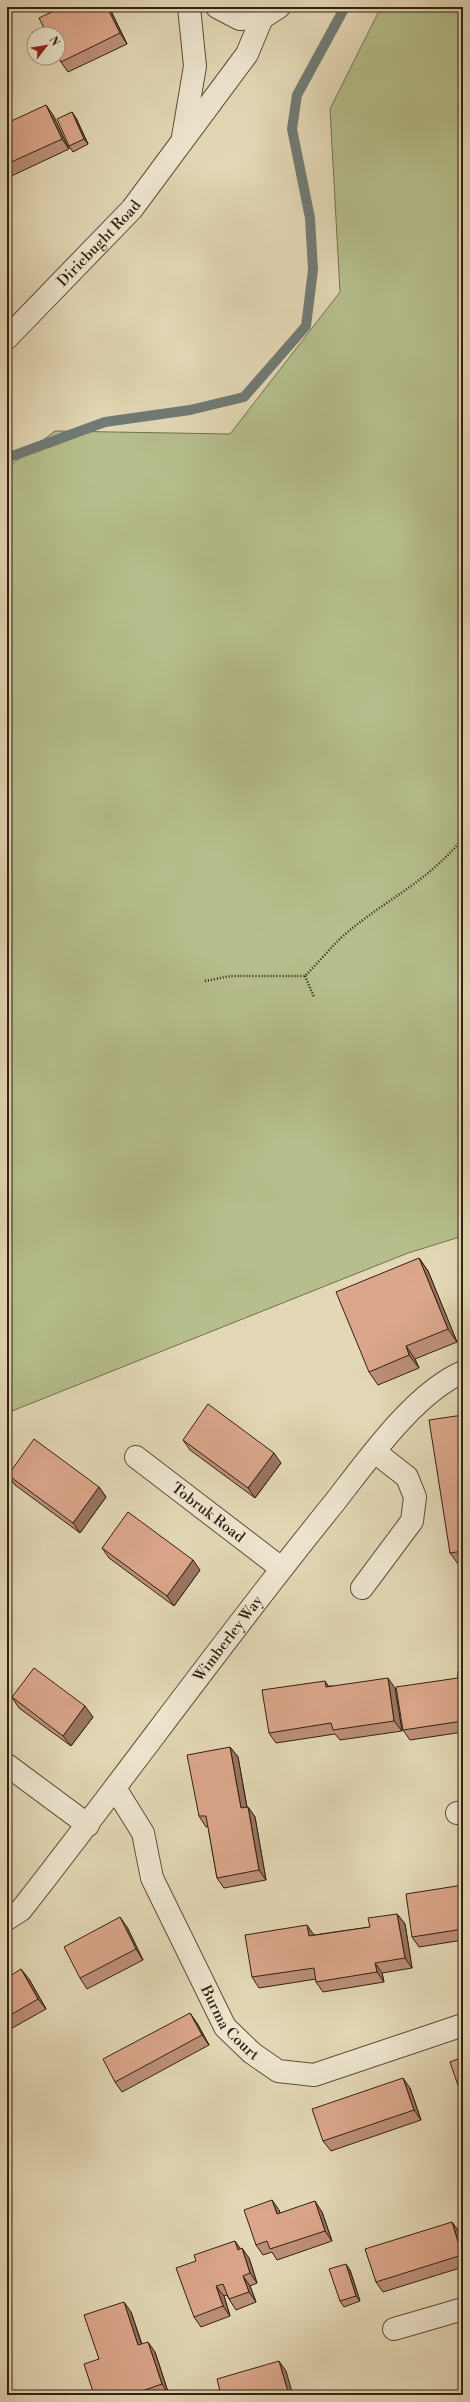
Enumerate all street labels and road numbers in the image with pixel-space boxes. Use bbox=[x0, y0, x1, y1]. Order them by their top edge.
street label: Diriebught Road bbox=[53, 196, 146, 291]
street label: Tobruk Road bbox=[167, 1479, 249, 1547]
street label: Wimberley Way bbox=[189, 1591, 268, 1686]
street label: Burma Court bbox=[196, 1981, 263, 2065]

